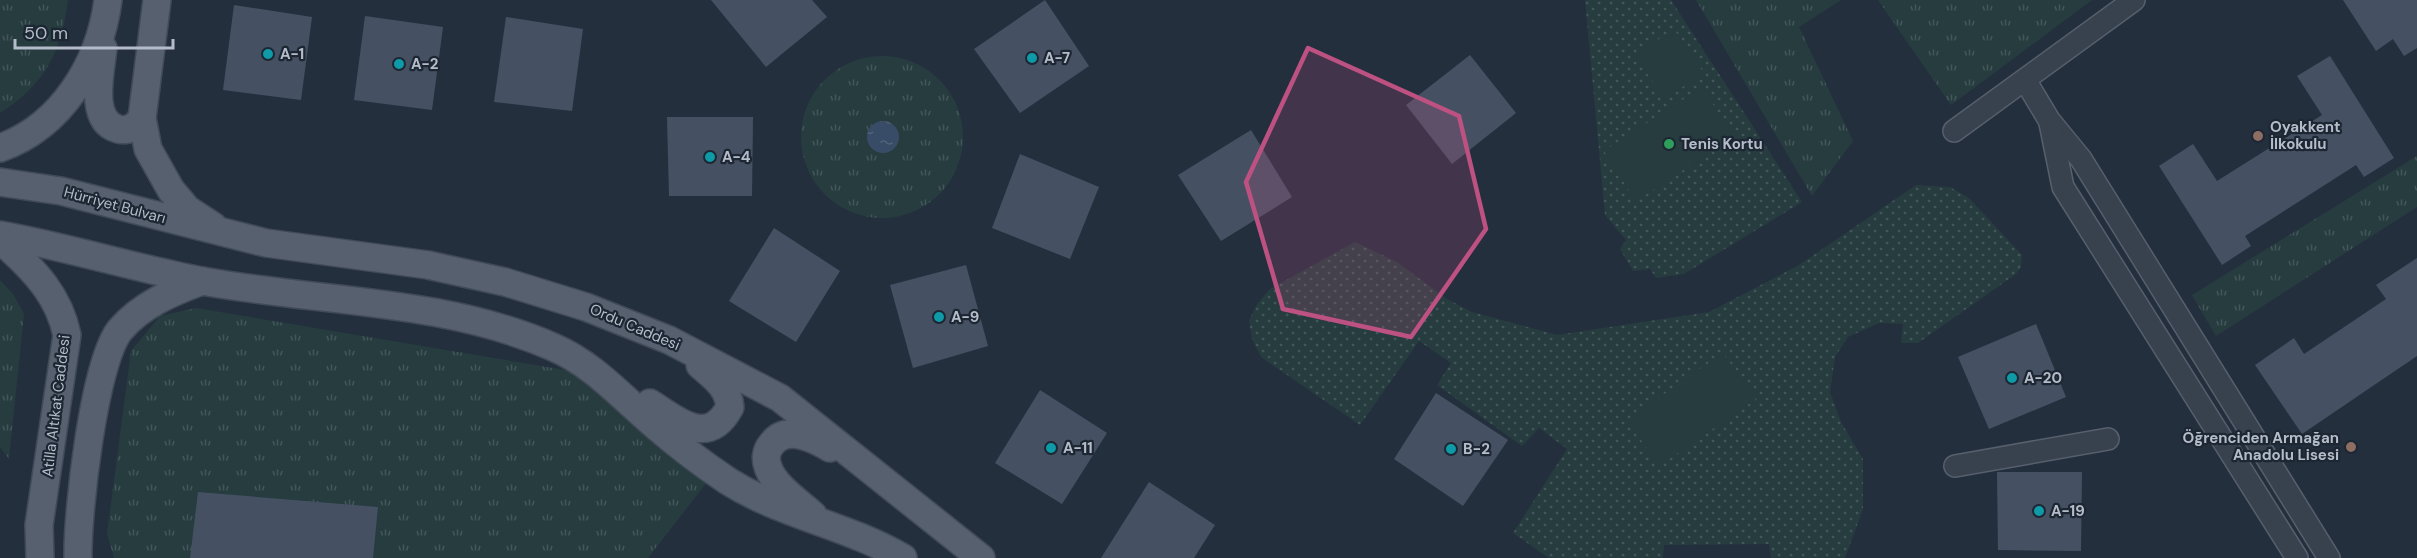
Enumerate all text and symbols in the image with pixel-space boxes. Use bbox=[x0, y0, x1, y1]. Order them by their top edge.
scale bar bbox=[15, 12, 172, 50]
text: 50 m bbox=[24, 21, 68, 45]
place label: A-1 bbox=[280, 44, 304, 64]
marker: A-1 bbox=[261, 47, 275, 61]
place label: A-7 bbox=[1044, 48, 1070, 68]
marker: A-7 bbox=[1025, 51, 1039, 65]
place label: A-2 bbox=[411, 54, 439, 74]
marker: A-2 bbox=[392, 57, 406, 71]
place label: Oyakkent İlkokulu bbox=[2270, 117, 2341, 154]
marker: Oyakkent İlkokulu bbox=[2251, 129, 2265, 143]
place label: Tenis Kortu bbox=[1681, 134, 1763, 154]
marker: Tenis Kortu bbox=[1662, 137, 1676, 151]
place label: A-4 bbox=[722, 147, 751, 167]
marker: A-4 bbox=[703, 150, 717, 164]
street label: Hürriyet Bulvarı bbox=[62, 182, 168, 228]
street label: Ordu Caddesi bbox=[587, 299, 683, 355]
place label: A-9 bbox=[951, 307, 979, 327]
marker: A-9 bbox=[932, 310, 946, 324]
street label: Atilla Altıkat Caddesi bbox=[37, 334, 75, 478]
place label: A-20 bbox=[2024, 368, 2062, 388]
marker: A-20 bbox=[2005, 371, 2019, 385]
place label: Öğrenciden Armağan Anadolu Lisesi bbox=[2182, 428, 2339, 465]
place label: A-11 bbox=[1063, 438, 1093, 458]
place label: B-2 bbox=[1463, 439, 1490, 459]
marker: Öğrenciden Armağan Anadolu Lisesi bbox=[2344, 440, 2358, 454]
marker: A-11 bbox=[1044, 441, 1058, 455]
marker: B-2 bbox=[1444, 442, 1458, 456]
place label: A-19 bbox=[2051, 501, 2085, 521]
marker: A-19 bbox=[2032, 504, 2046, 518]

